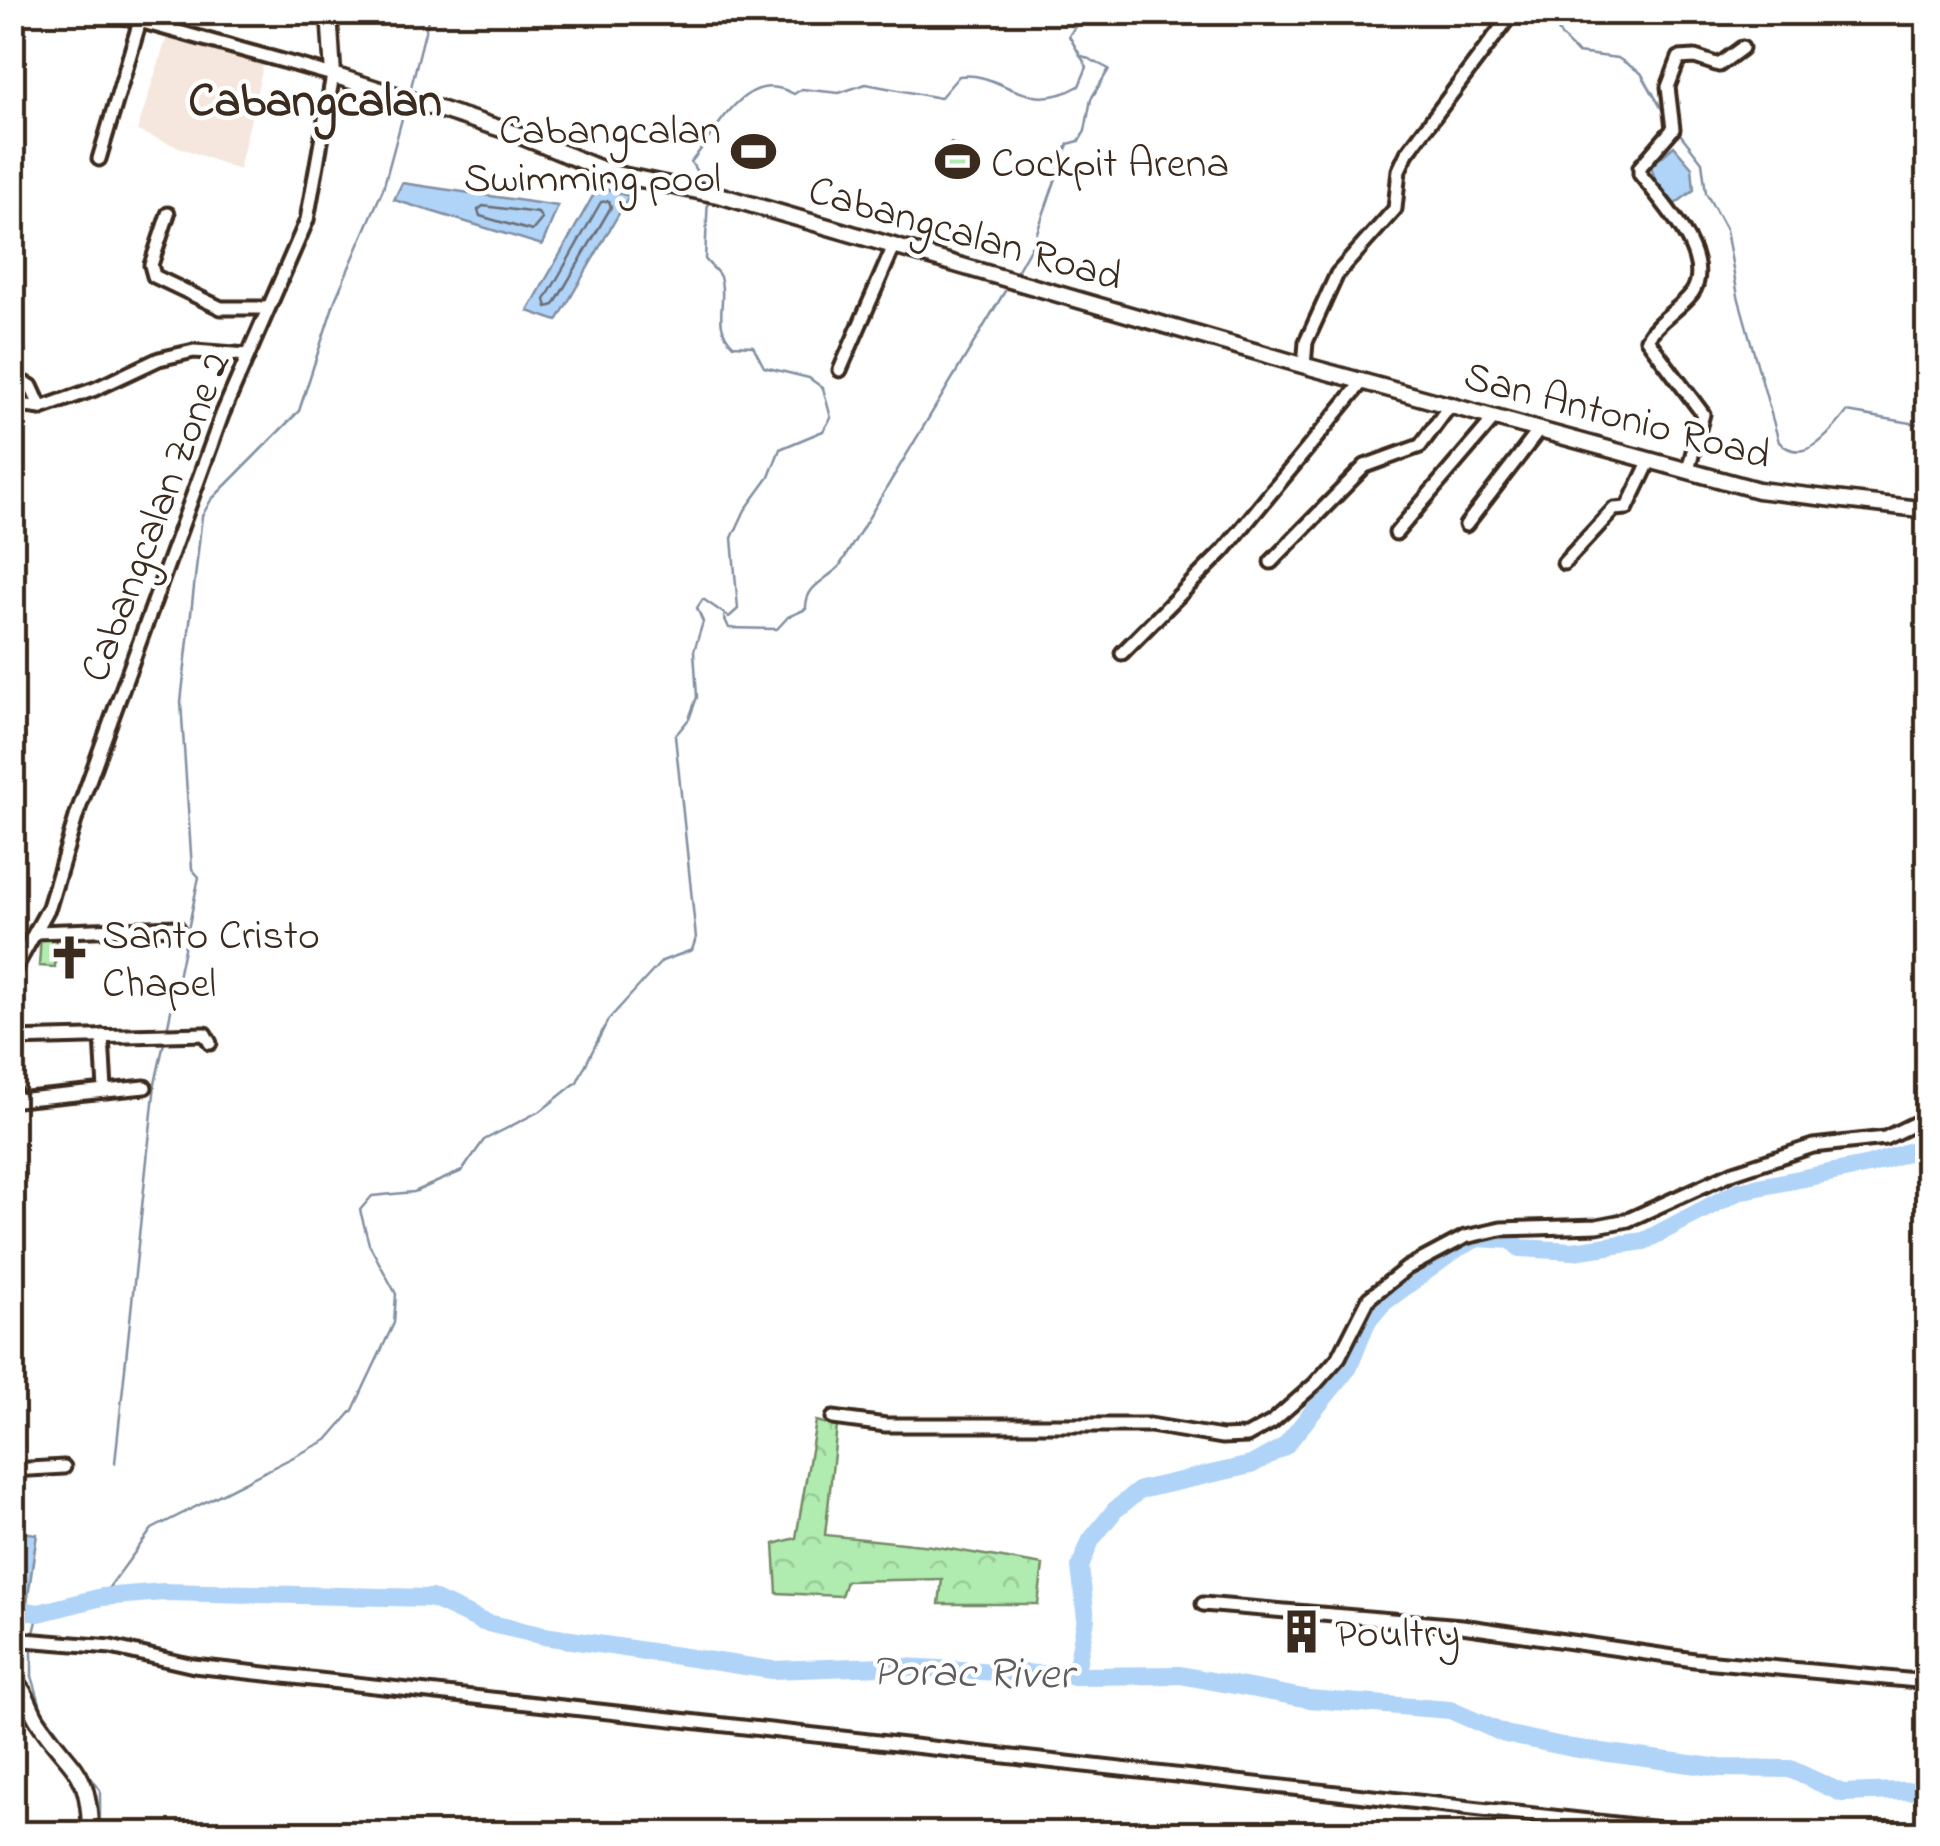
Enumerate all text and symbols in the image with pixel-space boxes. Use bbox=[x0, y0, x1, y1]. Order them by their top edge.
district label: Cabangcalan bbox=[188, 68, 442, 140]
place label: Cabangcalan Swimming pool bbox=[464, 102, 721, 211]
sports icon: Cabangcalan Swimming pool bbox=[730, 128, 778, 176]
place label: Cockpit Arena bbox=[991, 135, 1229, 196]
sports icon: Cockpit Arena bbox=[934, 137, 982, 185]
street label: Cabangcalan Road bbox=[801, 161, 1129, 309]
street label: Cabangcalan Zone 2 bbox=[66, 344, 248, 691]
street label: San Antonio Road bbox=[1457, 347, 1777, 488]
place label: Santo Cristo Chapel bbox=[102, 907, 320, 1016]
church icon: Santo Cristo Chapel bbox=[45, 933, 93, 981]
place label: Poultry bbox=[1335, 1605, 1460, 1666]
building icon: Poultry bbox=[1278, 1607, 1326, 1655]
water label: Porac River bbox=[870, 1640, 1079, 1710]

